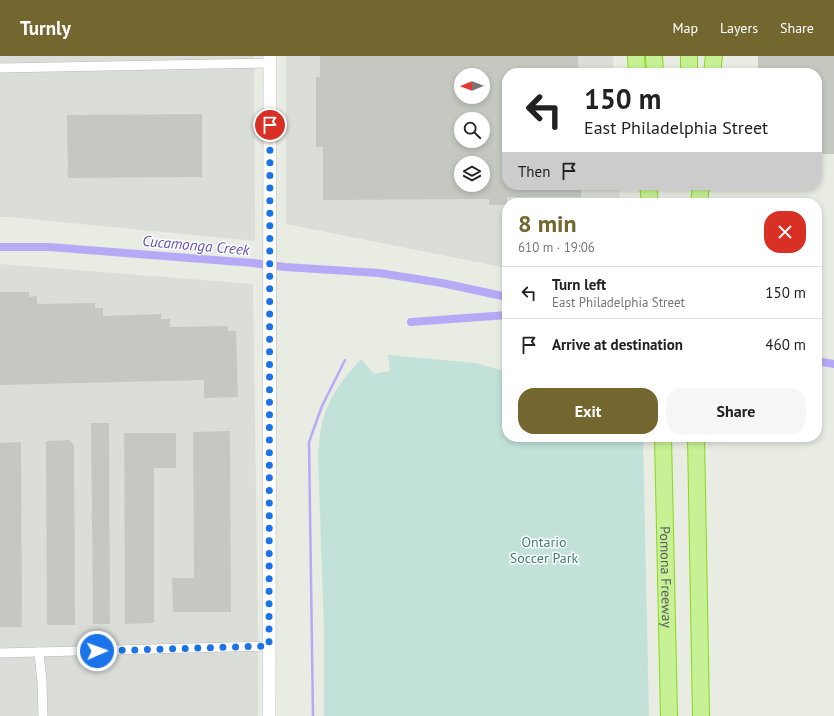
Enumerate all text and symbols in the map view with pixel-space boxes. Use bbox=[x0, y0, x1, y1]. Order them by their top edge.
text: Turnly bbox=[20, 16, 71, 40]
text: Map bbox=[672, 19, 698, 37]
text: Layers bbox=[720, 19, 758, 37]
text: Share bbox=[780, 19, 814, 37]
north arrow bbox=[454, 68, 490, 104]
map controls bbox=[454, 68, 490, 192]
text: 150 m bbox=[584, 80, 661, 117]
icon: left bbox=[518, 84, 570, 136]
pin bbox=[253, 108, 287, 142]
button: search bbox=[454, 112, 490, 148]
icon: arrive bbox=[259, 114, 281, 136]
text: East Philadelphia Street bbox=[584, 116, 768, 139]
button: layers bbox=[454, 156, 490, 192]
icon: arrive bbox=[558, 160, 580, 182]
text: Then bbox=[518, 162, 550, 181]
text: 8 min bbox=[518, 208, 577, 239]
button: close bbox=[764, 211, 806, 253]
water label: Cucamonga Creek bbox=[142, 231, 252, 259]
text: 610 m · 19:06 bbox=[518, 239, 595, 256]
text: Turn left bbox=[552, 275, 606, 294]
icon: left bbox=[518, 282, 540, 304]
text: 150 m bbox=[765, 283, 806, 302]
text: East Philadelphia Street bbox=[552, 294, 685, 311]
icon: arrive bbox=[518, 334, 540, 356]
text: Arrive at destination bbox=[552, 335, 683, 354]
text: 460 m bbox=[765, 335, 806, 354]
button: Exit bbox=[518, 388, 658, 434]
button: Share bbox=[666, 388, 806, 434]
street label: Pomona Freeway bbox=[656, 526, 676, 629]
park label: Ontario Soccer Park bbox=[510, 533, 578, 567]
position arrow bbox=[76, 630, 118, 672]

